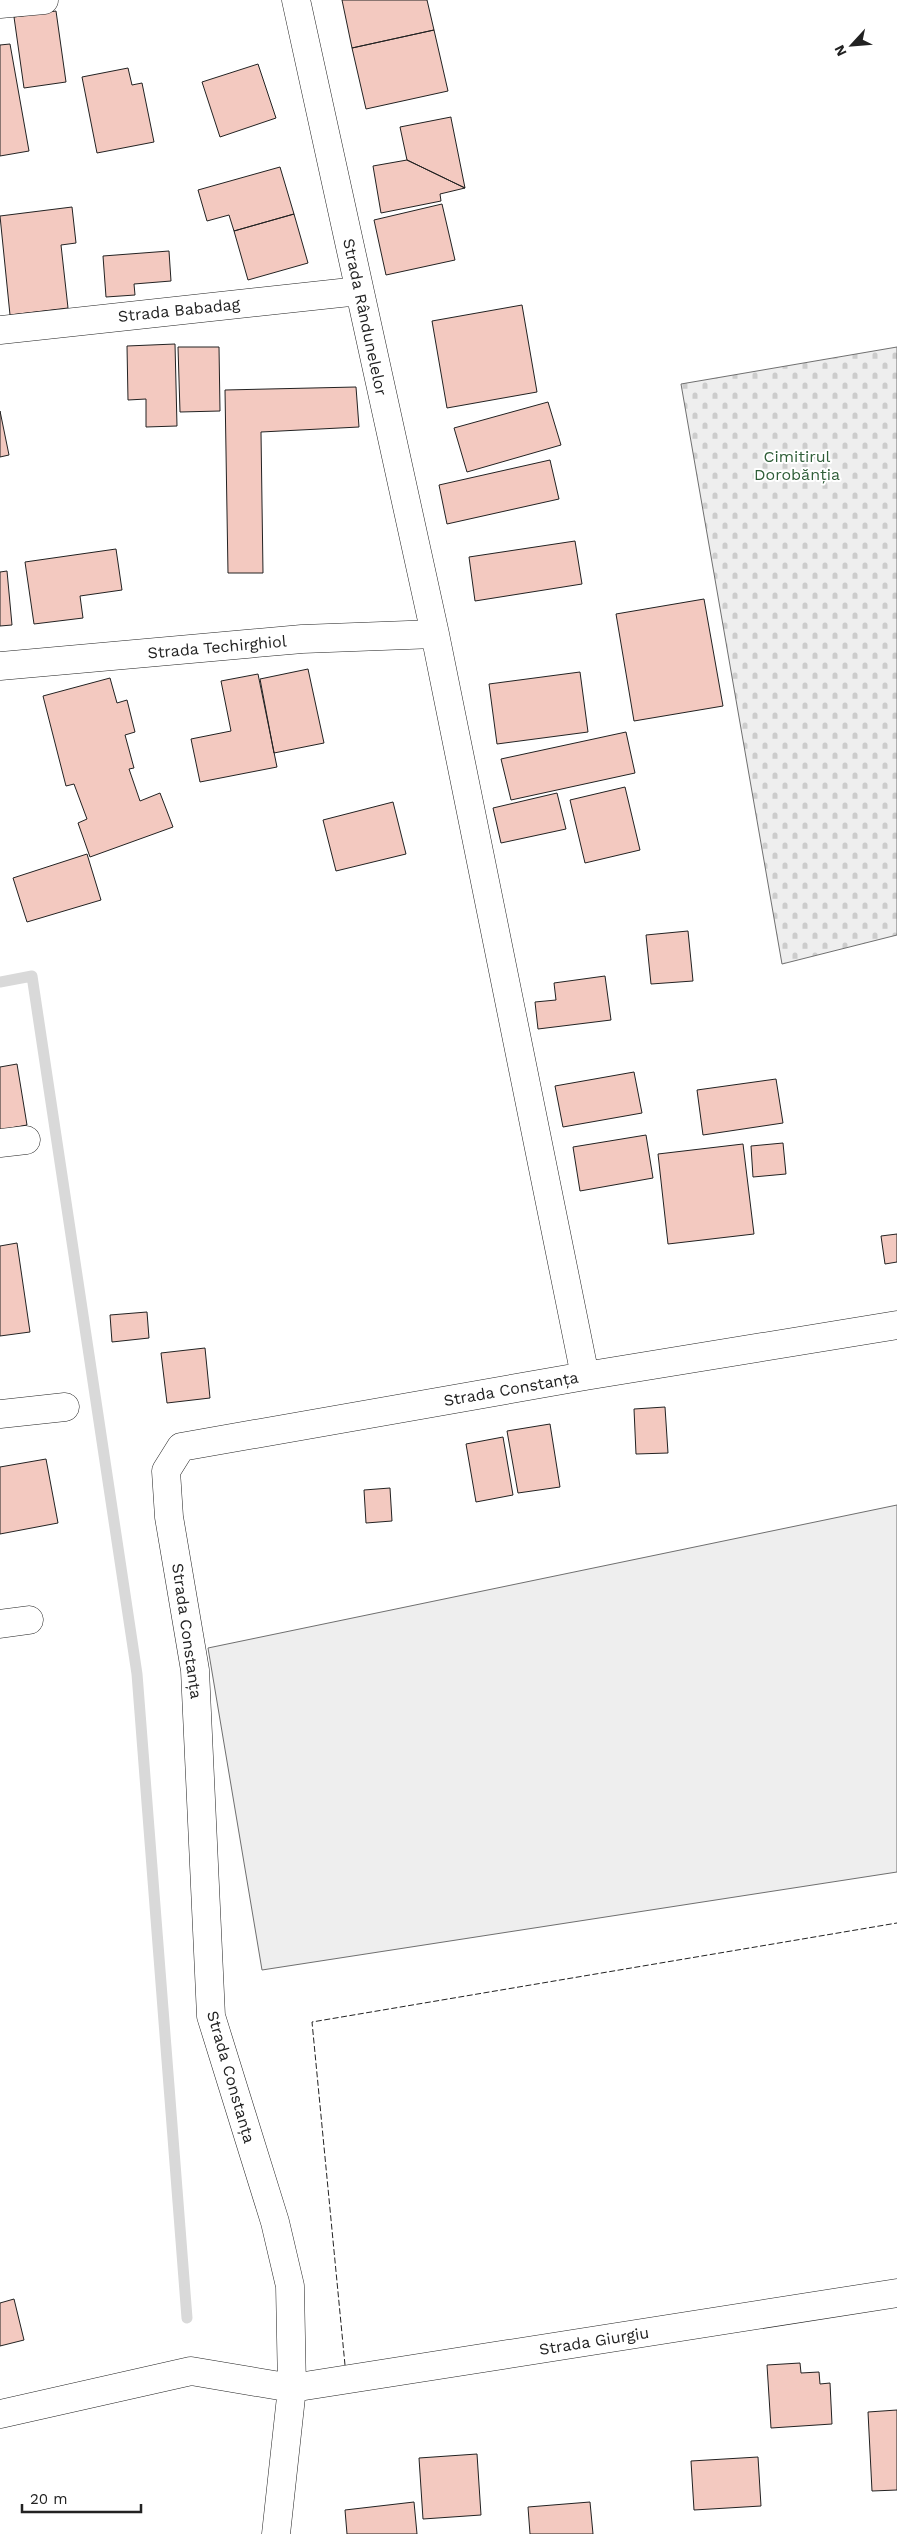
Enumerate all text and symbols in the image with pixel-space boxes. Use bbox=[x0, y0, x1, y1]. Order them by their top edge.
north arrow bbox=[827, 20, 877, 70]
text: N bbox=[831, 43, 850, 59]
street label: Strada Rândunelelor bbox=[339, 237, 391, 398]
street label: Strada Babadag bbox=[117, 294, 241, 326]
park label: Cimitirul Dorobănția bbox=[754, 447, 840, 484]
street label: Strada Techirghiol bbox=[147, 631, 287, 663]
street label: Strada Constanța bbox=[442, 1368, 580, 1410]
street label: Strada Constanța bbox=[168, 1562, 206, 1700]
street label: Strada Constanța bbox=[203, 2009, 259, 2145]
street label: Strada Giurgiu bbox=[538, 2323, 650, 2359]
scale bar bbox=[22, 2482, 141, 2514]
text: 20 m bbox=[30, 2490, 68, 2508]

